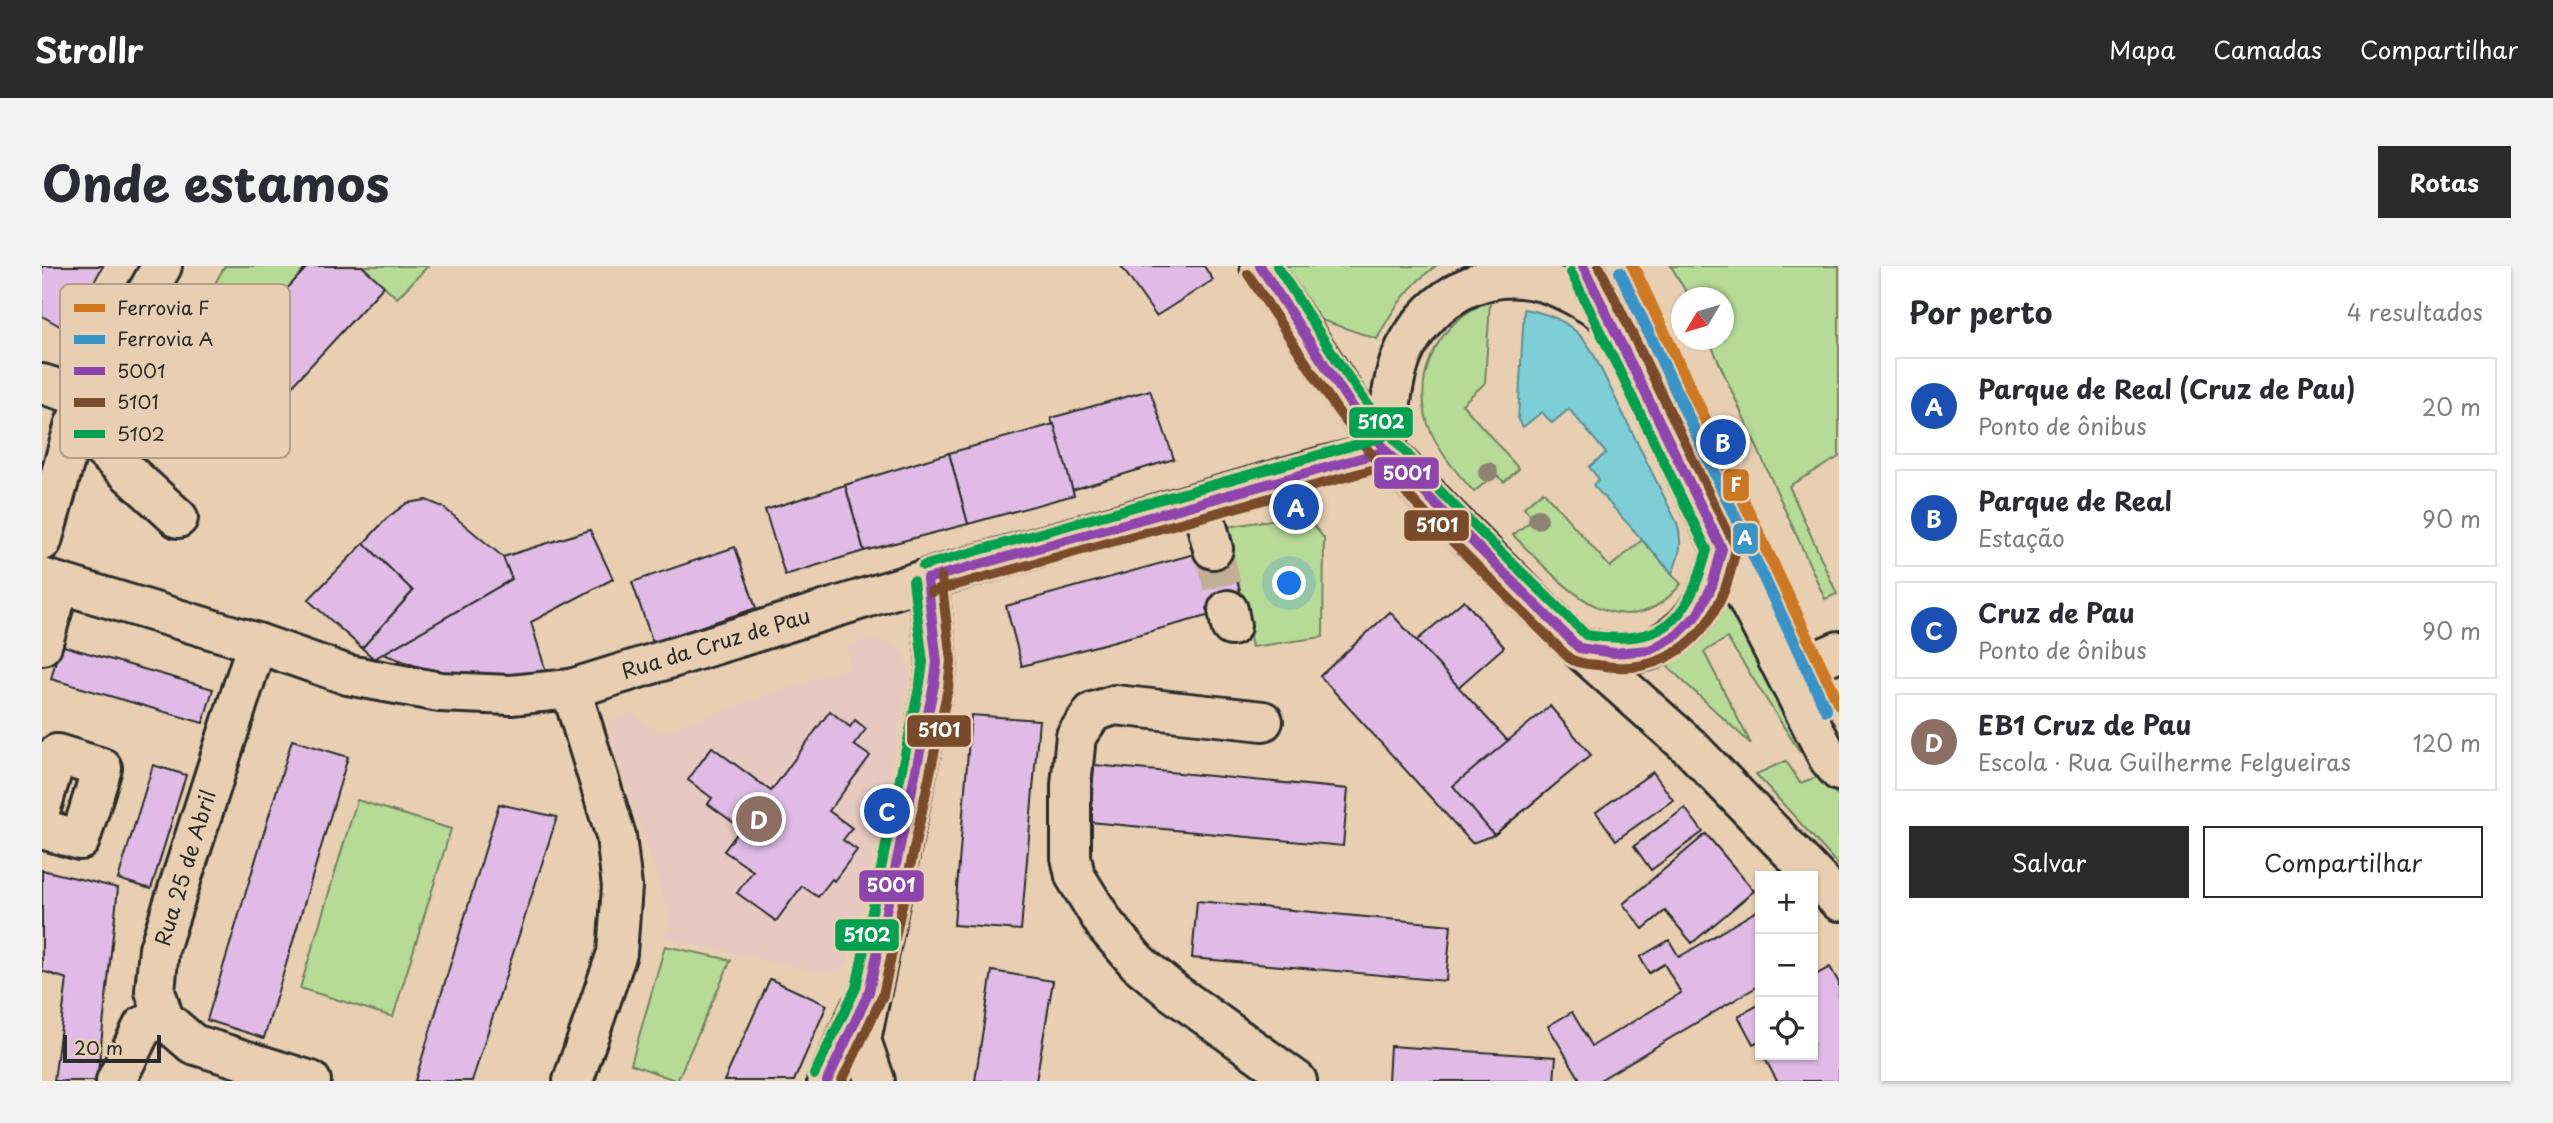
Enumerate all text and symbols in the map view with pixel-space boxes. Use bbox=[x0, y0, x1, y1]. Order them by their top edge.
text: Strollr bbox=[35, 24, 144, 74]
text: Mapa bbox=[2109, 31, 2175, 67]
text: Camadas bbox=[2213, 31, 2322, 67]
text: Compartilhar bbox=[2360, 31, 2518, 67]
text: Onde estamos bbox=[42, 145, 389, 219]
button: Rotas bbox=[2378, 146, 2511, 218]
legend bbox=[60, 284, 290, 458]
north arrow bbox=[1671, 287, 1734, 350]
text: Por perto bbox=[1909, 289, 2052, 334]
text: Ferrovia F bbox=[117, 293, 210, 321]
text: 4 resultados bbox=[2347, 294, 2483, 329]
text: Ferrovia A bbox=[117, 324, 213, 352]
text: 5001 bbox=[117, 356, 166, 384]
text: Parque de Real (Cruz de Pau) bbox=[1978, 369, 2355, 408]
text: 5101 bbox=[117, 387, 159, 415]
text: A bbox=[1925, 389, 1943, 424]
text: 20 m bbox=[2422, 389, 2481, 424]
line badge: 5102 bbox=[1348, 406, 1414, 439]
text: 5102 bbox=[1357, 407, 1405, 435]
text: Ponto de ônibus bbox=[1978, 408, 2147, 443]
pin: B bbox=[1700, 416, 1746, 468]
text: 5102 bbox=[117, 419, 165, 447]
line badge: 5001 bbox=[1373, 456, 1440, 490]
text: 5001 bbox=[1383, 458, 1431, 486]
line badge: F bbox=[1722, 468, 1750, 502]
text: F bbox=[1730, 470, 1742, 498]
pin: A bbox=[1273, 481, 1319, 533]
text: Parque de Real bbox=[1978, 481, 2172, 520]
text: B bbox=[1926, 501, 1942, 536]
text: 90 m bbox=[2422, 501, 2481, 536]
line badge: 5101 bbox=[1403, 509, 1470, 542]
text: 5101 bbox=[1416, 510, 1458, 538]
text: Estação bbox=[1978, 520, 2065, 555]
line badge: A bbox=[1732, 522, 1759, 555]
text: A bbox=[1738, 523, 1753, 551]
your location bbox=[1272, 566, 1306, 600]
text: Cruz de Pau bbox=[1978, 593, 2135, 632]
street label: Rua da Cruz de Pau bbox=[617, 598, 814, 686]
text: C bbox=[1925, 613, 1943, 648]
text: 90 m bbox=[2422, 613, 2481, 648]
text: Ponto de ônibus bbox=[1978, 632, 2147, 667]
text: EB1 Cruz de Pau bbox=[1978, 705, 2192, 744]
line badge: 5101 bbox=[906, 714, 972, 748]
text: 5101 bbox=[918, 715, 960, 743]
text: D bbox=[1925, 725, 1943, 760]
text: 120 m bbox=[2413, 725, 2481, 760]
text: Escola · Rua Guilherme Felgueiras bbox=[1978, 744, 2351, 779]
street label: Rua 25 de Abril bbox=[145, 785, 223, 949]
pin: C bbox=[864, 785, 910, 837]
pin: D bbox=[736, 793, 782, 845]
button: Salvar bbox=[1909, 826, 2189, 898]
button: Compartilhar bbox=[2203, 826, 2483, 898]
line badge: 5001 bbox=[858, 869, 925, 903]
text: 5001 bbox=[867, 870, 915, 898]
map controls bbox=[1755, 871, 1818, 1060]
button: + bbox=[1755, 871, 1818, 934]
line badge: 5102 bbox=[834, 918, 900, 952]
text: 5102 bbox=[843, 920, 891, 948]
button: − bbox=[1755, 934, 1818, 997]
button: locate bbox=[1755, 997, 1818, 1060]
scale bar bbox=[63, 1032, 161, 1064]
text: 20 m bbox=[74, 1033, 123, 1061]

